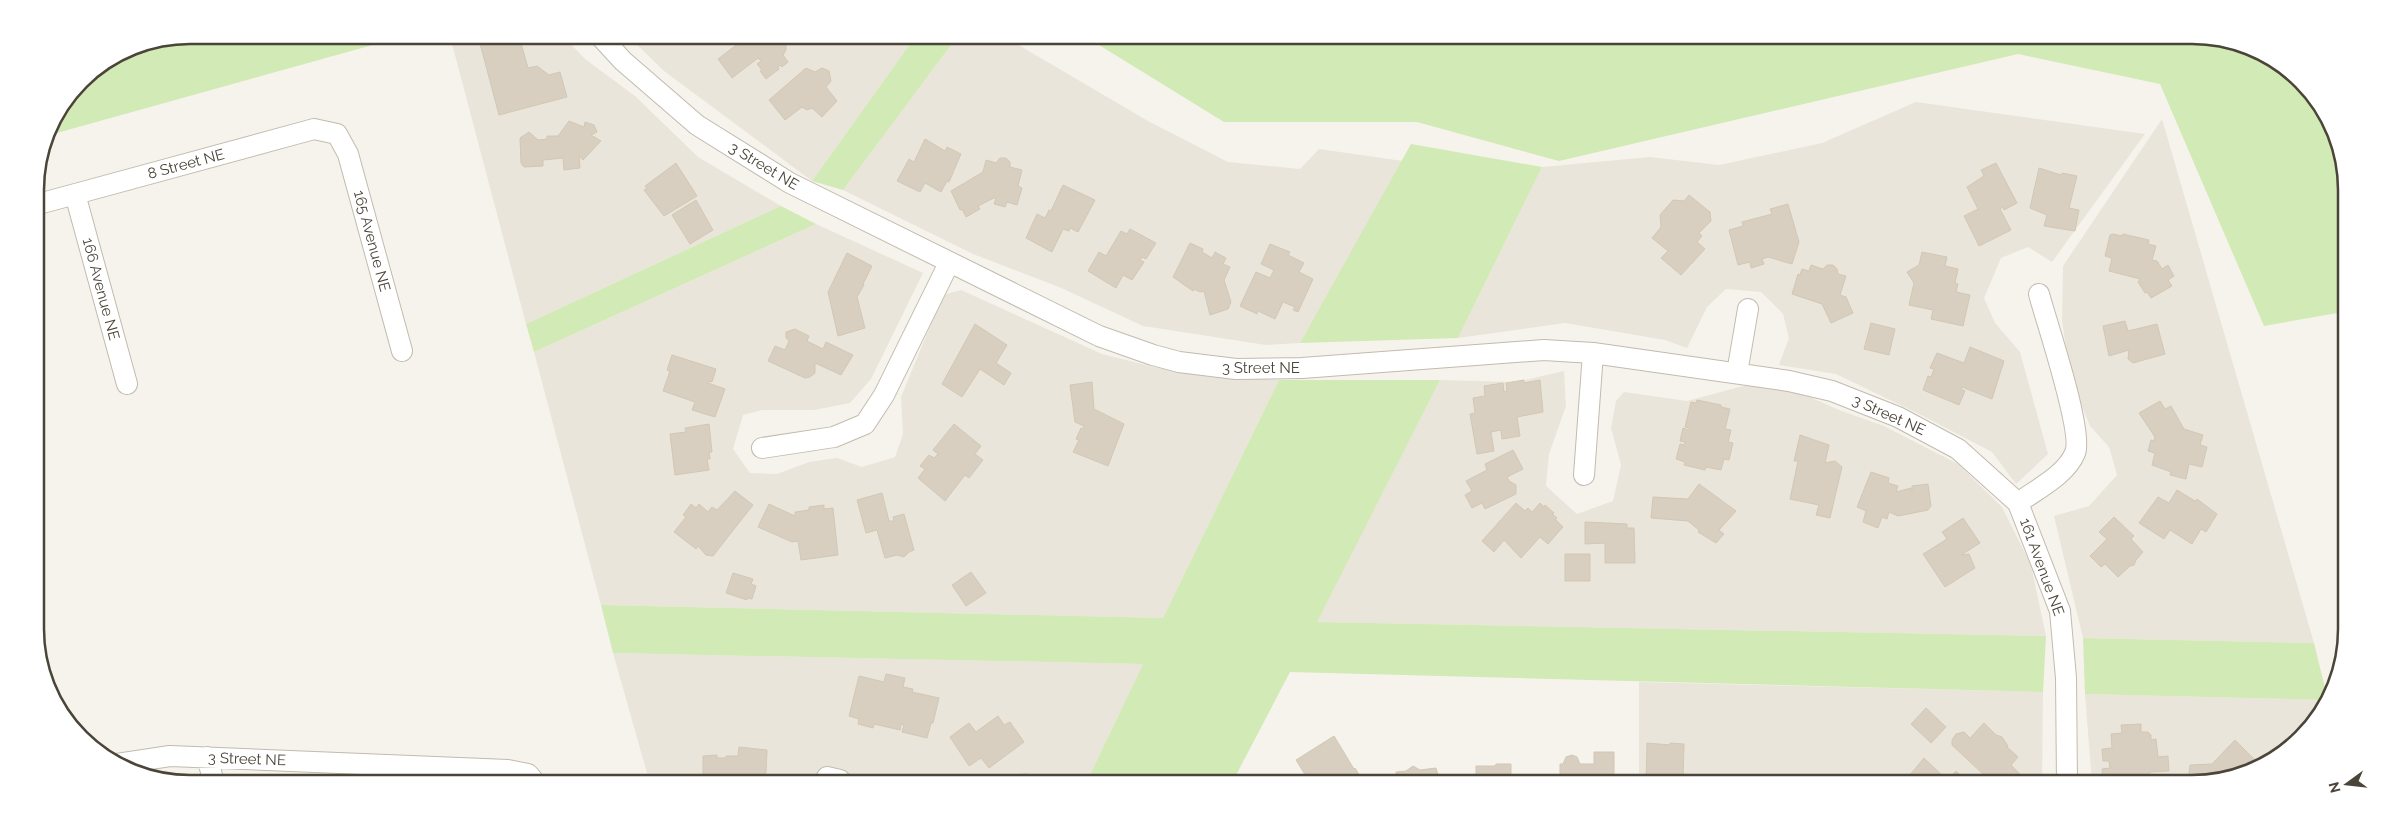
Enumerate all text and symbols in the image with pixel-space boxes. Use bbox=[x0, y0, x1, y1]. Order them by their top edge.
street label: 3 Street NE bbox=[726, 138, 802, 194]
street label: 8 Street NE bbox=[146, 145, 226, 183]
street label: 165 Avenue NE bbox=[350, 188, 394, 294]
street label: 166 Avenue NE bbox=[79, 236, 123, 342]
street label: 3 Street NE bbox=[1222, 359, 1300, 377]
street label: 3 Street NE bbox=[1850, 391, 1928, 439]
street label: 161 Avenue NE bbox=[2016, 516, 2068, 618]
street label: 3 Street NE bbox=[208, 749, 286, 769]
north arrow bbox=[2322, 759, 2372, 809]
text: N bbox=[2325, 780, 2344, 795]

